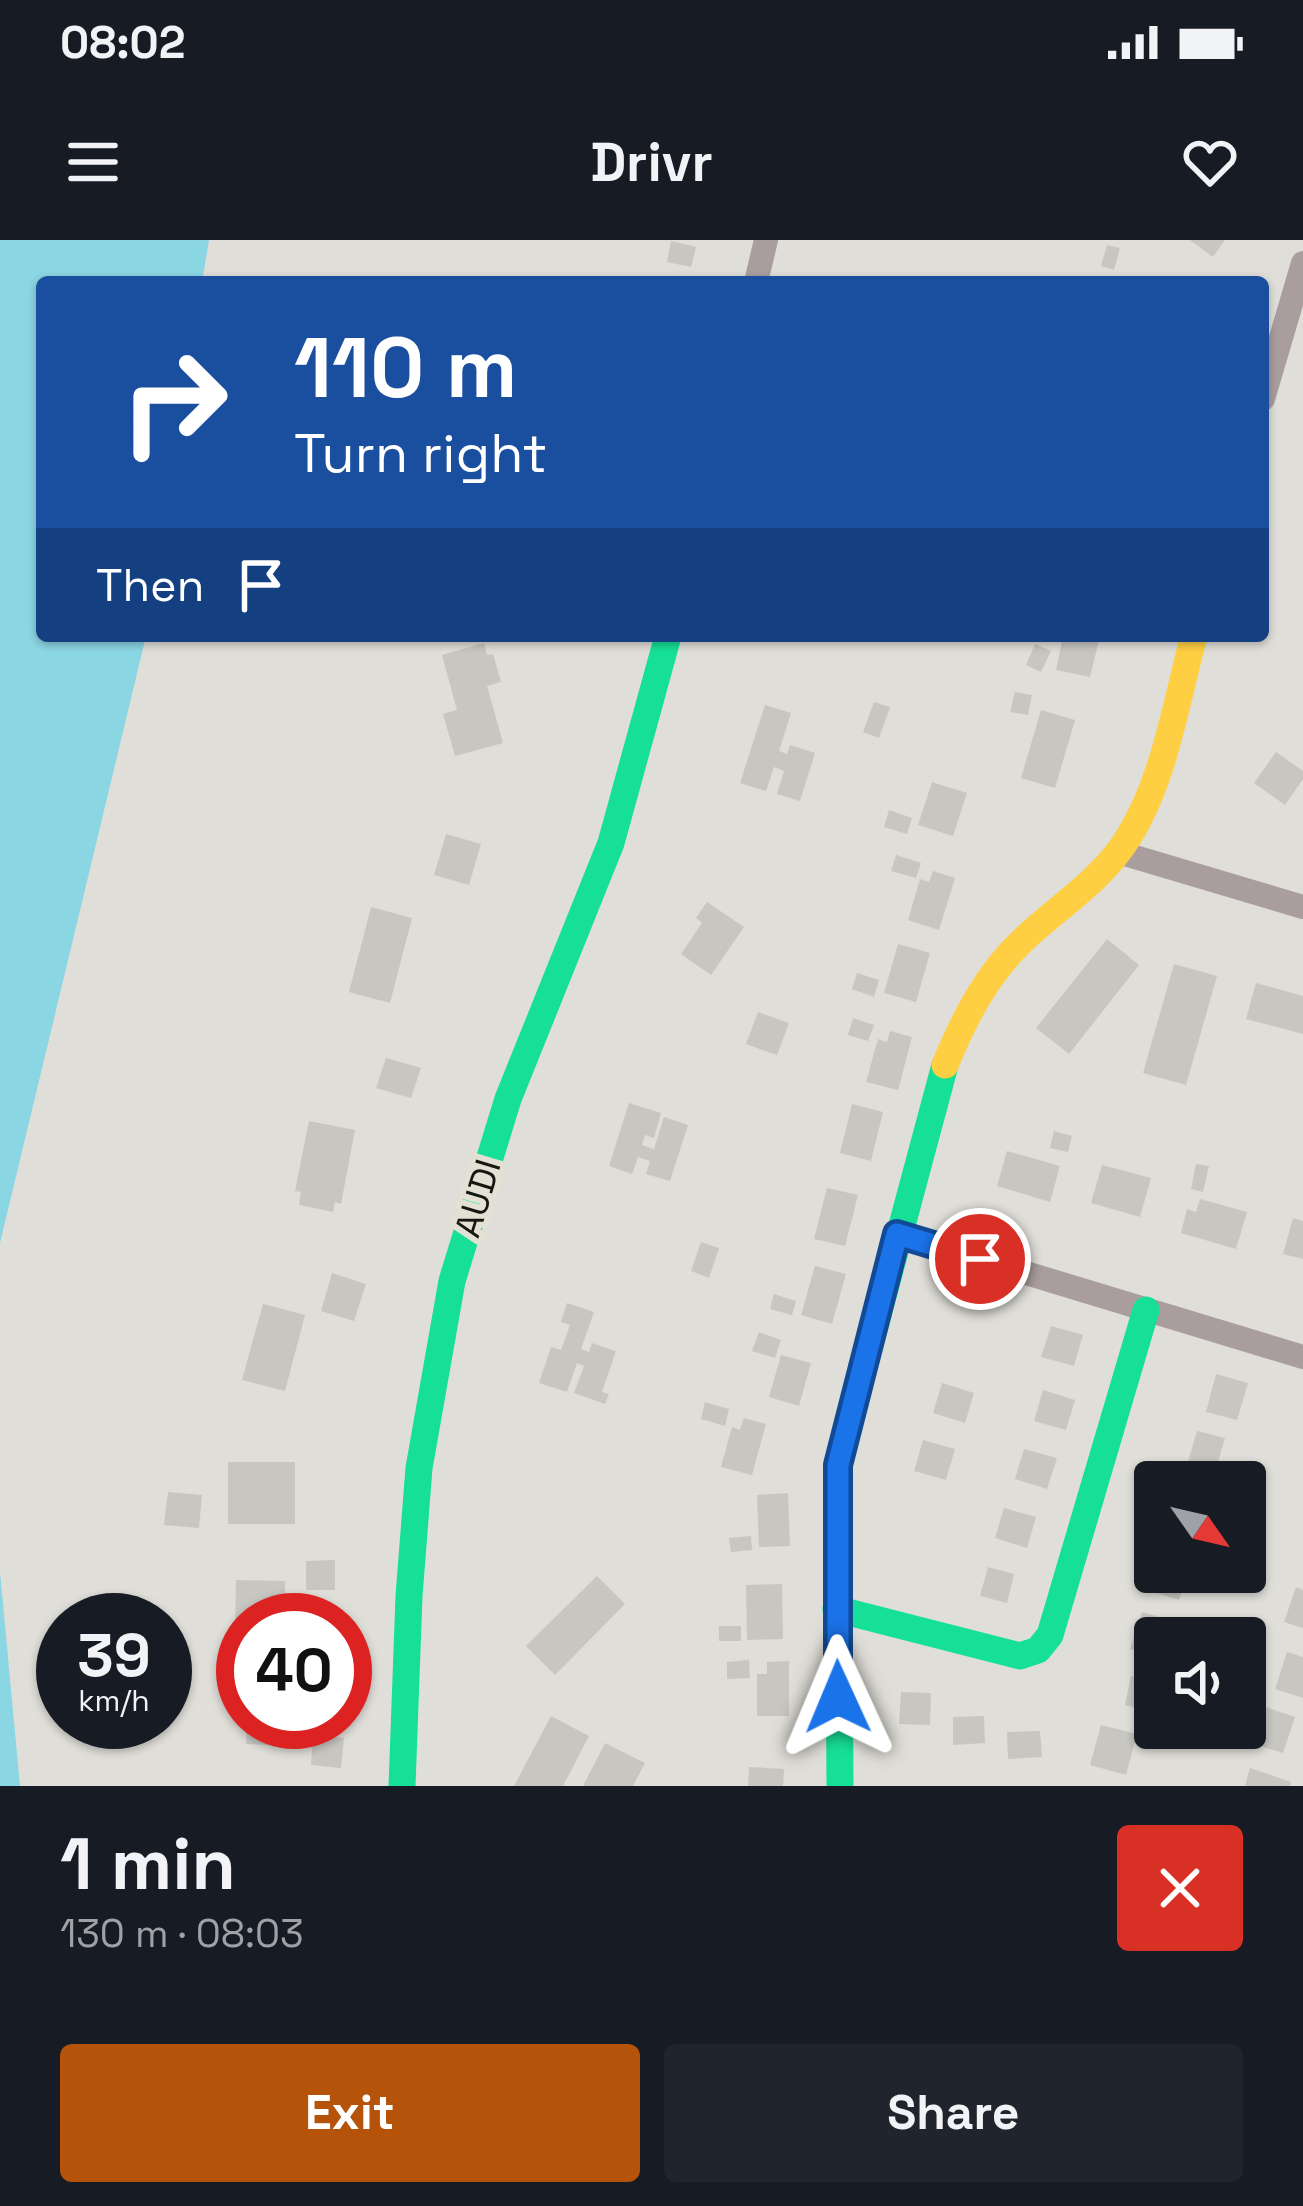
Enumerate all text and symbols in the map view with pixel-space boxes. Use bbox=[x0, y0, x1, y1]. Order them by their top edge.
text: 08:02 bbox=[60, 14, 185, 71]
text: Drivr bbox=[590, 128, 713, 197]
icon: menu bbox=[60, 129, 126, 195]
icon: heart bbox=[1177, 129, 1243, 195]
text: 110 m bbox=[294, 314, 517, 422]
icon: right bbox=[96, 324, 252, 480]
text: Turn right bbox=[294, 419, 547, 488]
icon: arrive bbox=[228, 552, 294, 618]
text: Then bbox=[96, 557, 204, 614]
street label: AUDI bbox=[444, 1154, 511, 1243]
pin bbox=[929, 1208, 1031, 1310]
icon: arrive bbox=[947, 1226, 1013, 1292]
north arrow bbox=[1134, 1461, 1266, 1593]
map controls bbox=[1134, 1461, 1266, 1749]
speed limit sign: 40 bbox=[216, 1593, 372, 1749]
text: 39 bbox=[77, 1617, 151, 1694]
button: sound bbox=[1134, 1617, 1266, 1749]
position arrow bbox=[775, 1634, 901, 1760]
text: km/h bbox=[78, 1681, 150, 1720]
text: 1 min bbox=[60, 1818, 236, 1910]
button: close bbox=[1117, 1825, 1243, 1951]
text: 130 m · 08:03 bbox=[60, 1909, 303, 1958]
button: Exit bbox=[60, 2044, 640, 2182]
button: Share bbox=[664, 2044, 1243, 2182]

